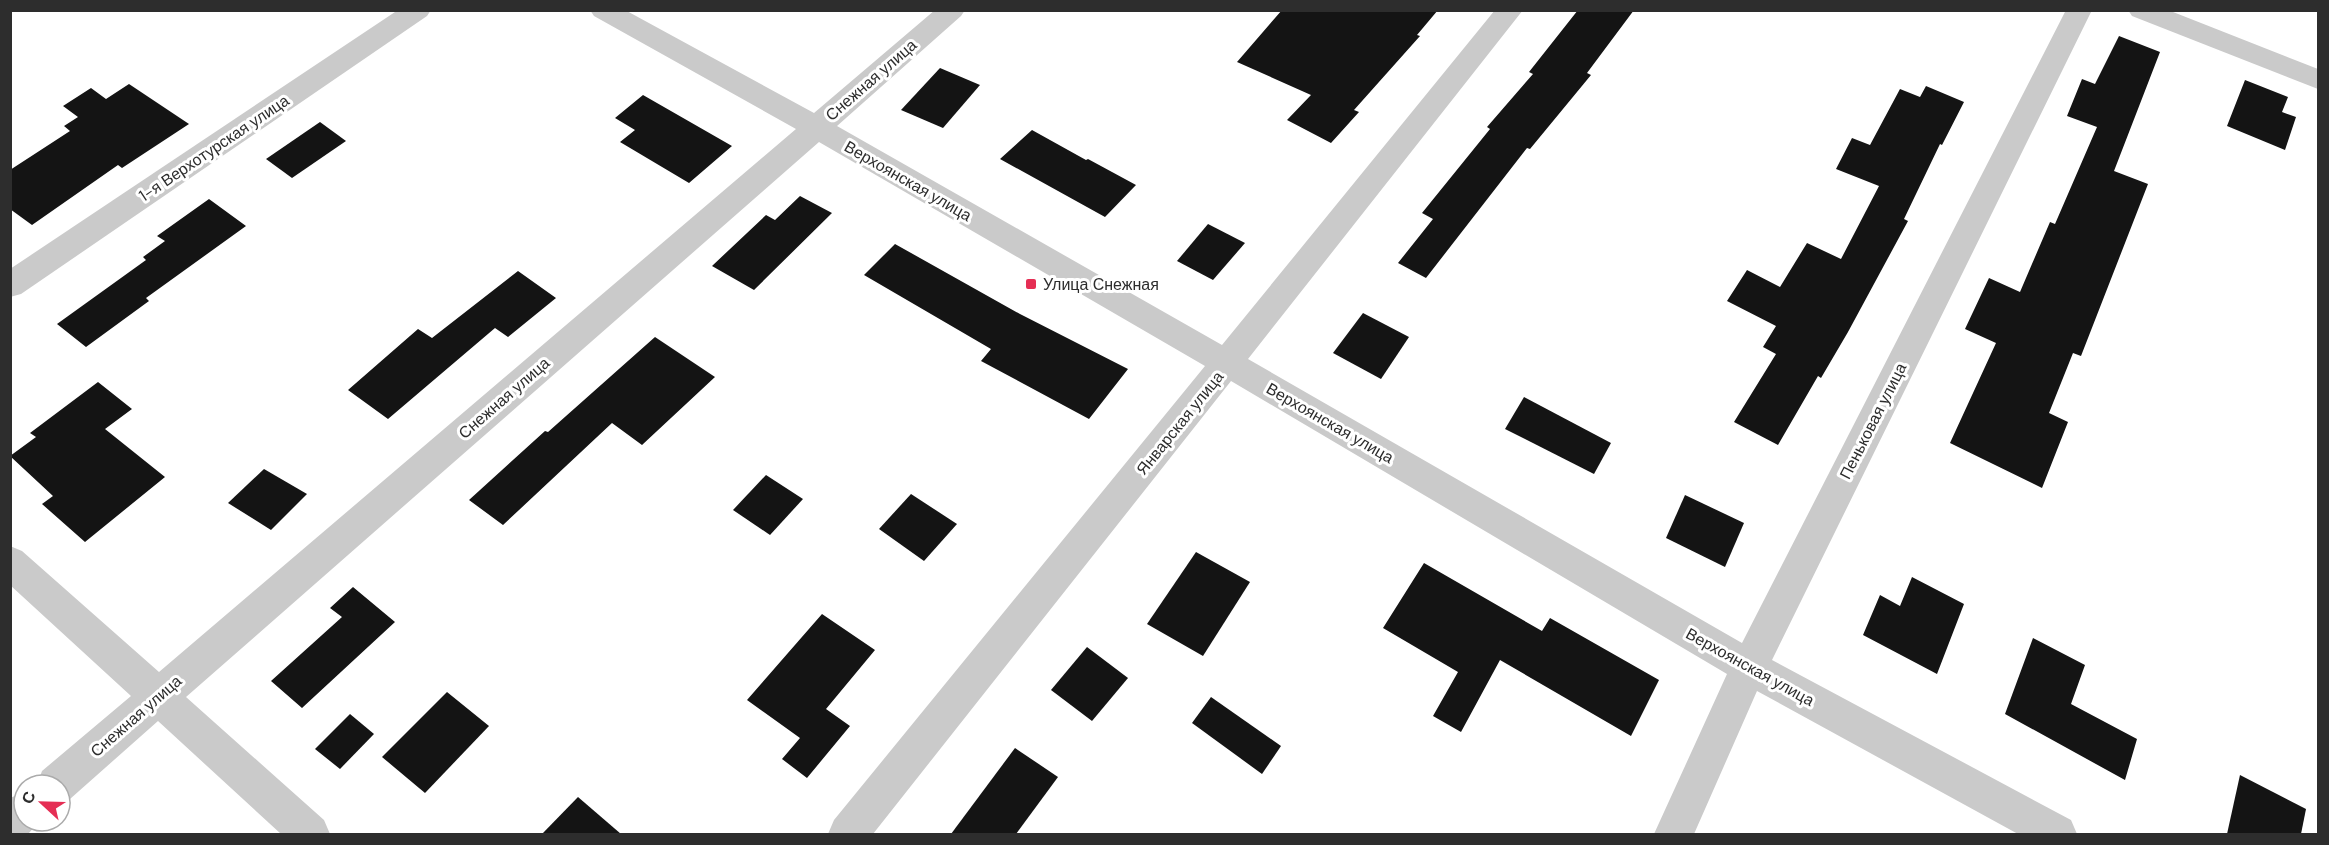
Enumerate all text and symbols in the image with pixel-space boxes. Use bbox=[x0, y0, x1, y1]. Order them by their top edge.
street label: Снежная улица bbox=[821, 34, 921, 125]
street label: 1-я Верхотурская улица bbox=[135, 90, 293, 206]
street label: Верхоянская улица bbox=[841, 136, 976, 226]
place label: Улица Снежная bbox=[1043, 274, 1159, 295]
marker: Улица Снежная bbox=[1024, 277, 1038, 291]
street label: Снежная улица bbox=[454, 352, 554, 443]
street label: Пеньковая улица bbox=[1835, 359, 1911, 483]
street label: Январская улица bbox=[1132, 367, 1228, 479]
street label: Верхоянская улица bbox=[1263, 378, 1398, 468]
street label: Верхоянская улица bbox=[1682, 623, 1818, 711]
street label: Снежная улица bbox=[86, 670, 186, 761]
north arrow bbox=[12, 773, 72, 833]
text: С bbox=[17, 788, 41, 807]

